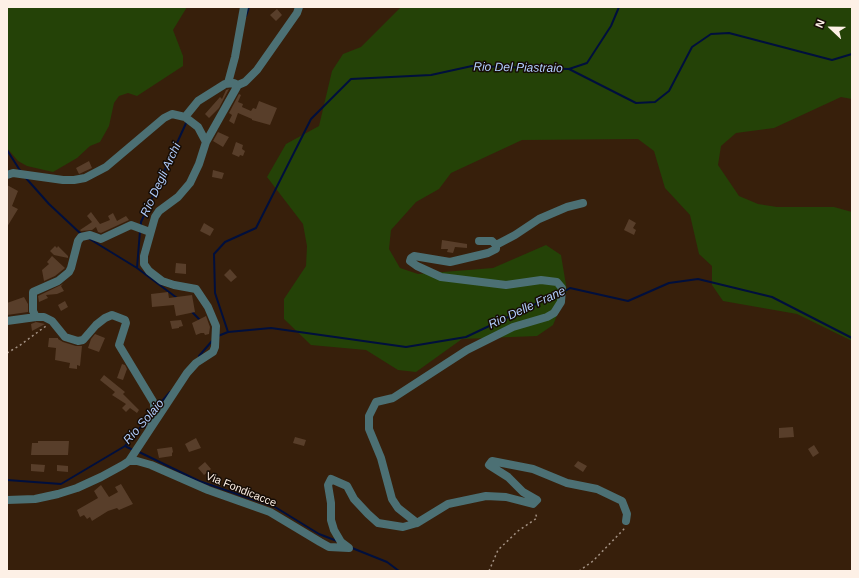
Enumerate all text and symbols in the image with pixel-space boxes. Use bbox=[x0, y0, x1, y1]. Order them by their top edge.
north arrow bbox=[811, 8, 851, 48]
text: N bbox=[813, 18, 827, 29]
water label: Rio Del Piastraio bbox=[473, 60, 563, 76]
water label: Rio Degli Archi bbox=[138, 141, 184, 219]
water label: Rio Delle Frane bbox=[486, 284, 568, 332]
water label: Rio Solaio bbox=[121, 397, 167, 447]
street label: Via Fondicacce bbox=[204, 470, 278, 510]

